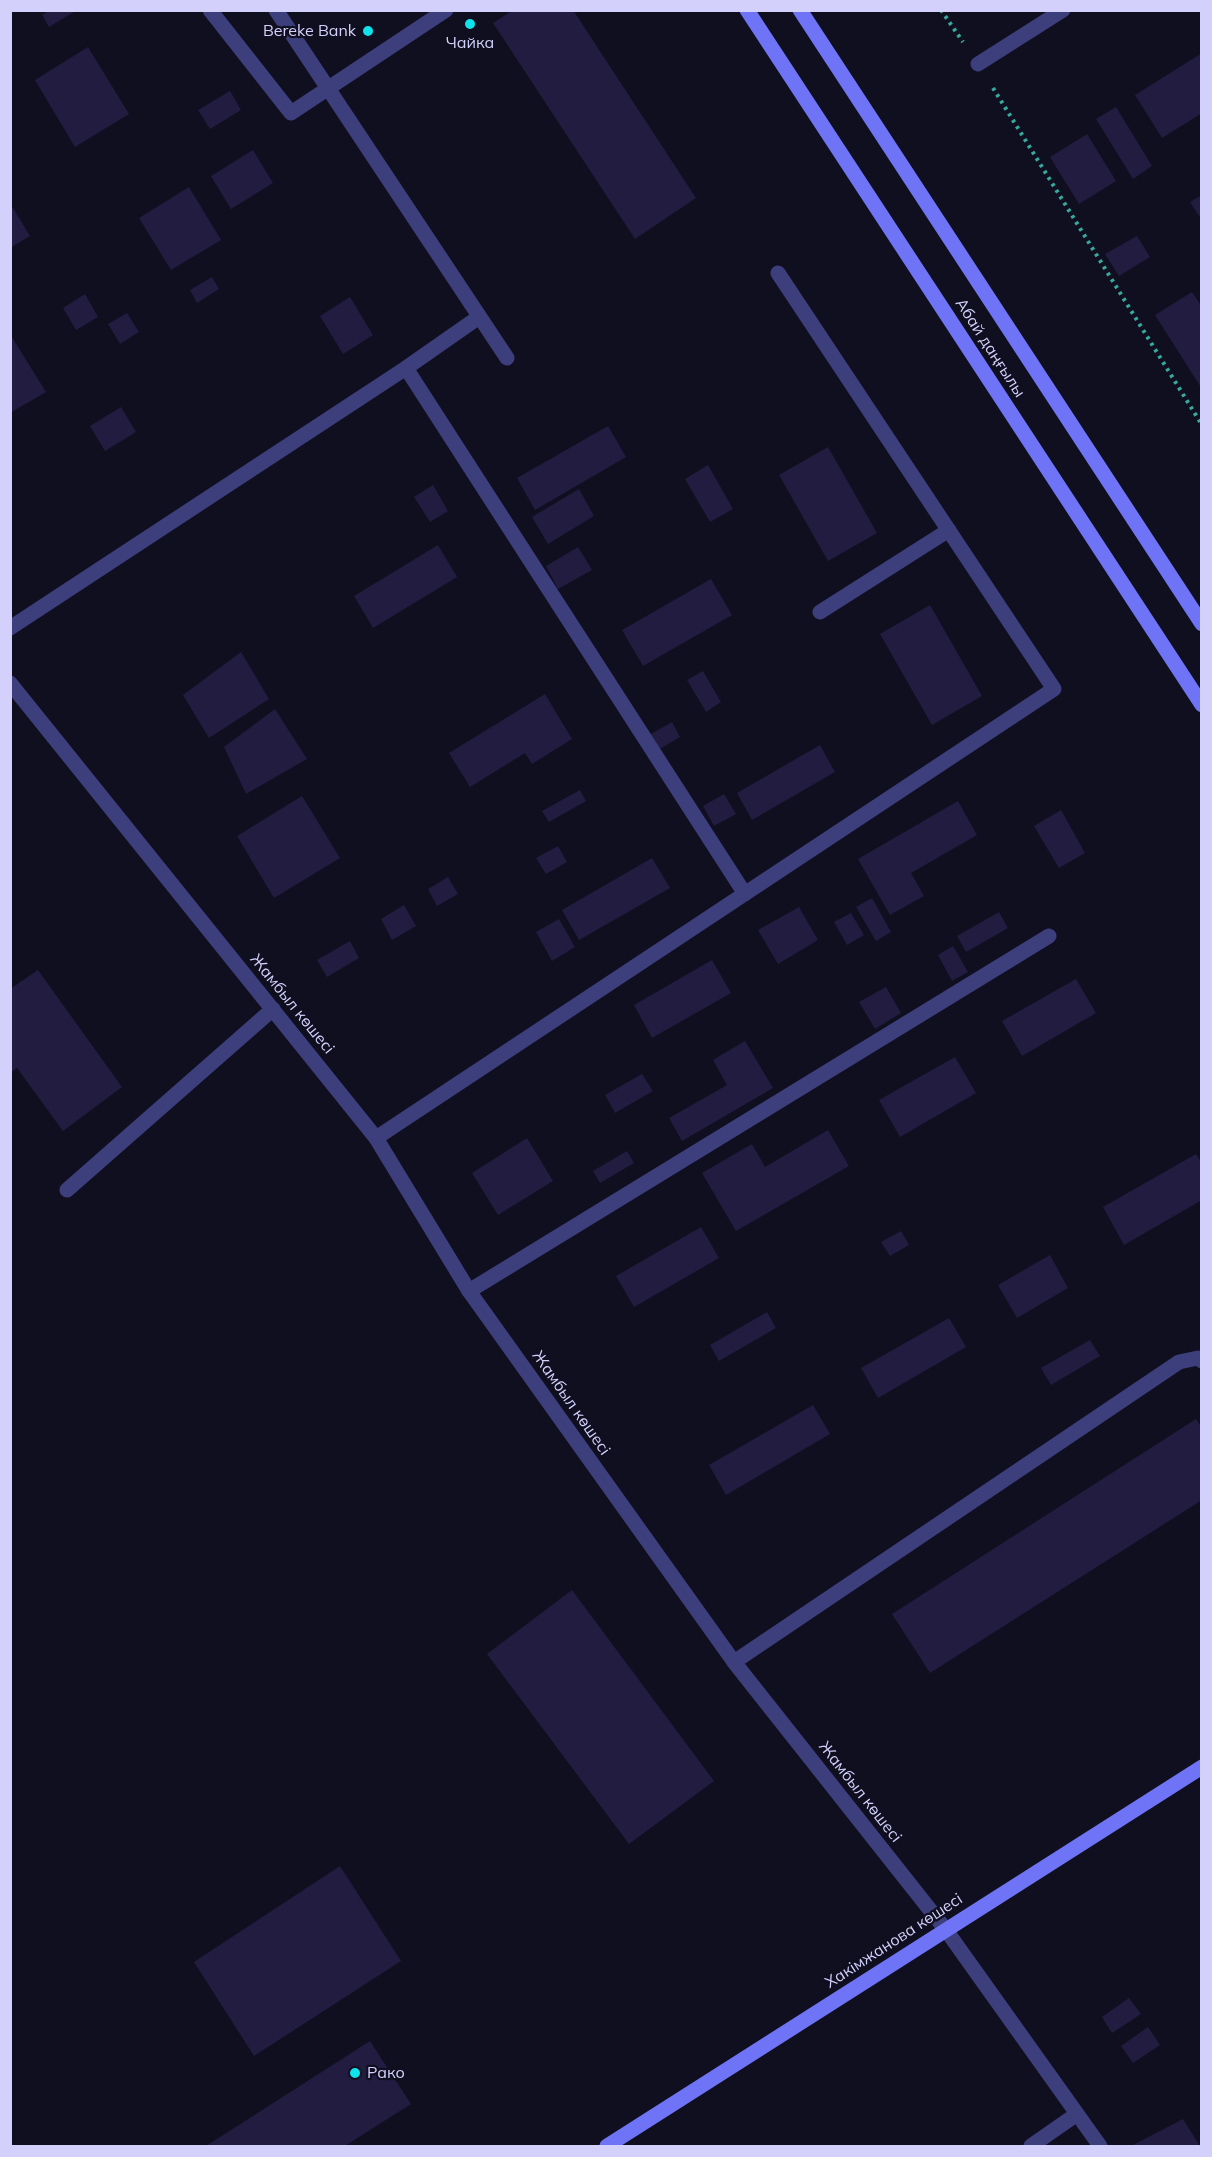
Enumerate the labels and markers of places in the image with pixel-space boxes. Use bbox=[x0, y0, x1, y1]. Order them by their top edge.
marker: Чайка bbox=[463, 17, 477, 31]
place label: Bereke Bank bbox=[263, 21, 356, 41]
marker: Bereke Bank bbox=[361, 24, 375, 38]
place label: Чайка bbox=[446, 33, 494, 53]
place label: Рако bbox=[367, 2063, 405, 2083]
marker: Рако bbox=[348, 2066, 362, 2080]

